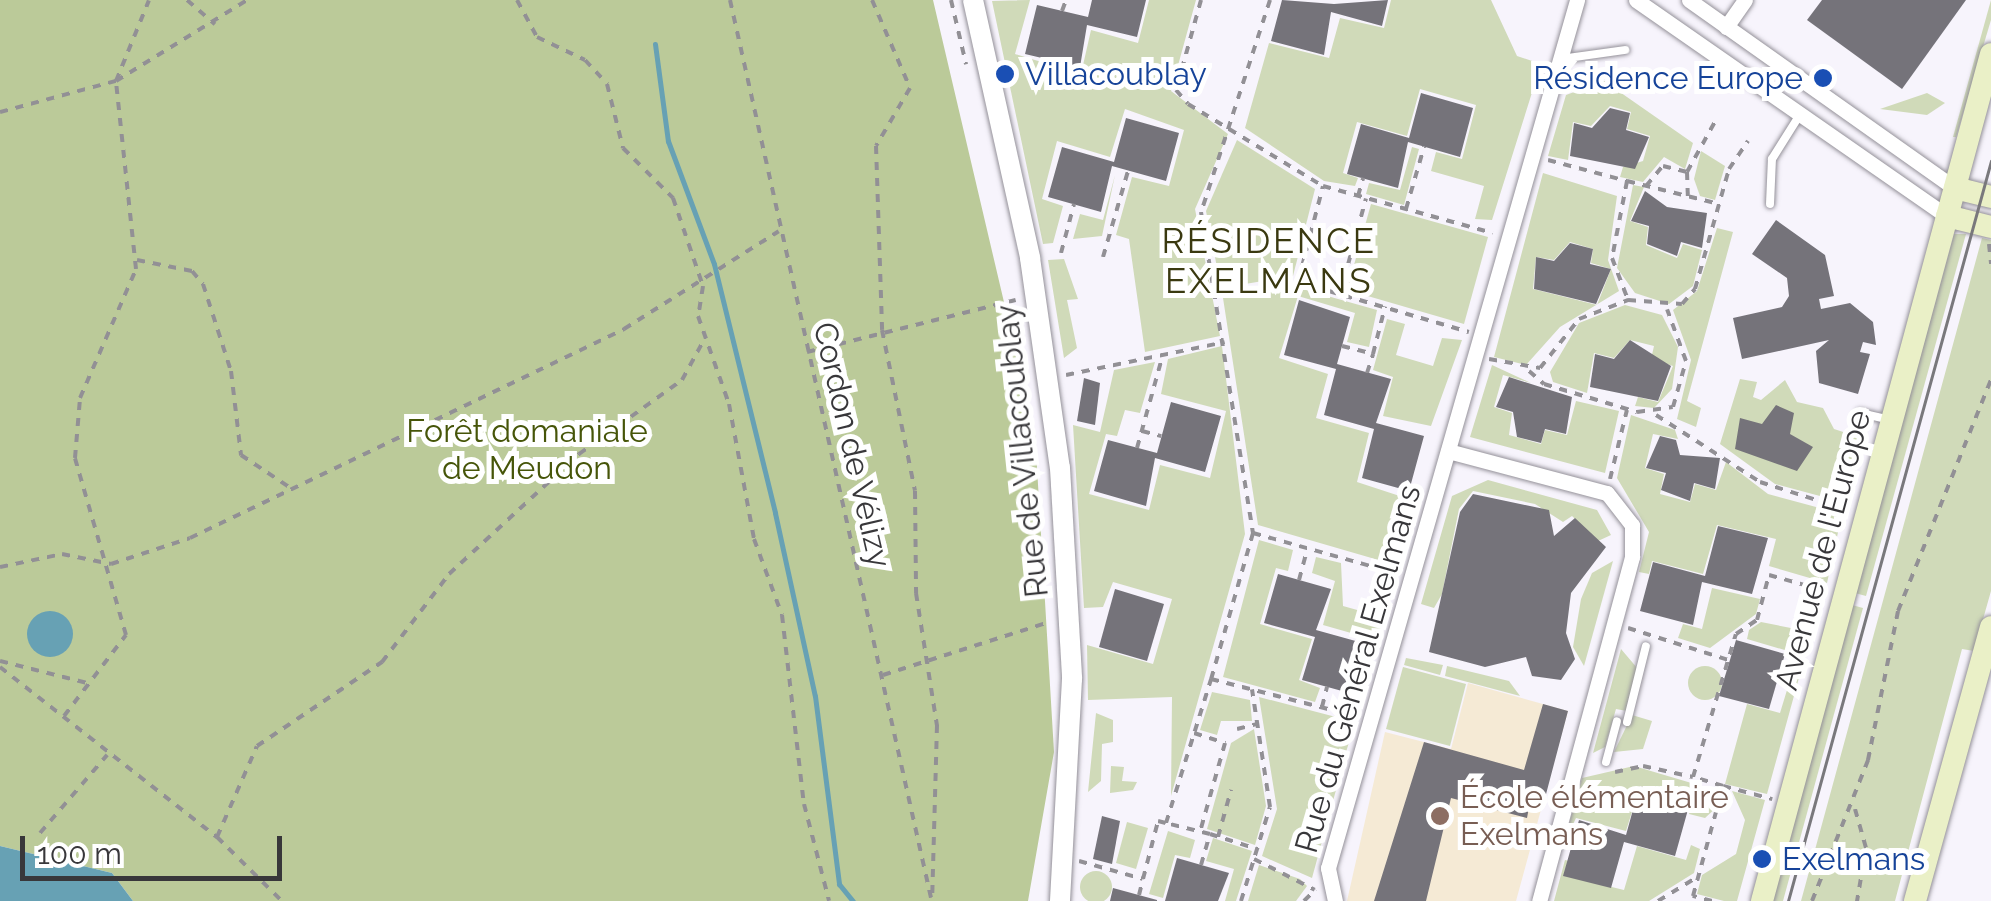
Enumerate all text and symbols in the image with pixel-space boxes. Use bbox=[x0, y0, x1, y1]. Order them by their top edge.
place label: Villacoublay bbox=[1025, 55, 1207, 93]
place label: Résidence Europe bbox=[1533, 59, 1803, 97]
marker: Villacoublay bbox=[994, 63, 1016, 85]
marker: Résidence Europe bbox=[1812, 67, 1834, 89]
district label: RÉSIDENCE EXELMANS bbox=[1161, 220, 1377, 302]
street label: Rue de Villacoublay bbox=[987, 302, 1057, 600]
street label: Cordon de Vélizy bbox=[805, 318, 899, 572]
street label: Avenue de l'Europe bbox=[1767, 406, 1879, 694]
park label: Forêt domaniale de Meudon bbox=[406, 413, 648, 488]
street label: Rue du Général Exelmans bbox=[1287, 480, 1429, 858]
place label: École élémentaire Exelmans bbox=[1460, 779, 1729, 854]
marker: École élémentaire Exelmans bbox=[1429, 805, 1451, 827]
scale bar bbox=[25, 816, 288, 878]
text: 100 m bbox=[37, 836, 122, 871]
place label: Exelmans bbox=[1782, 840, 1925, 878]
marker: Exelmans bbox=[1751, 848, 1773, 870]

